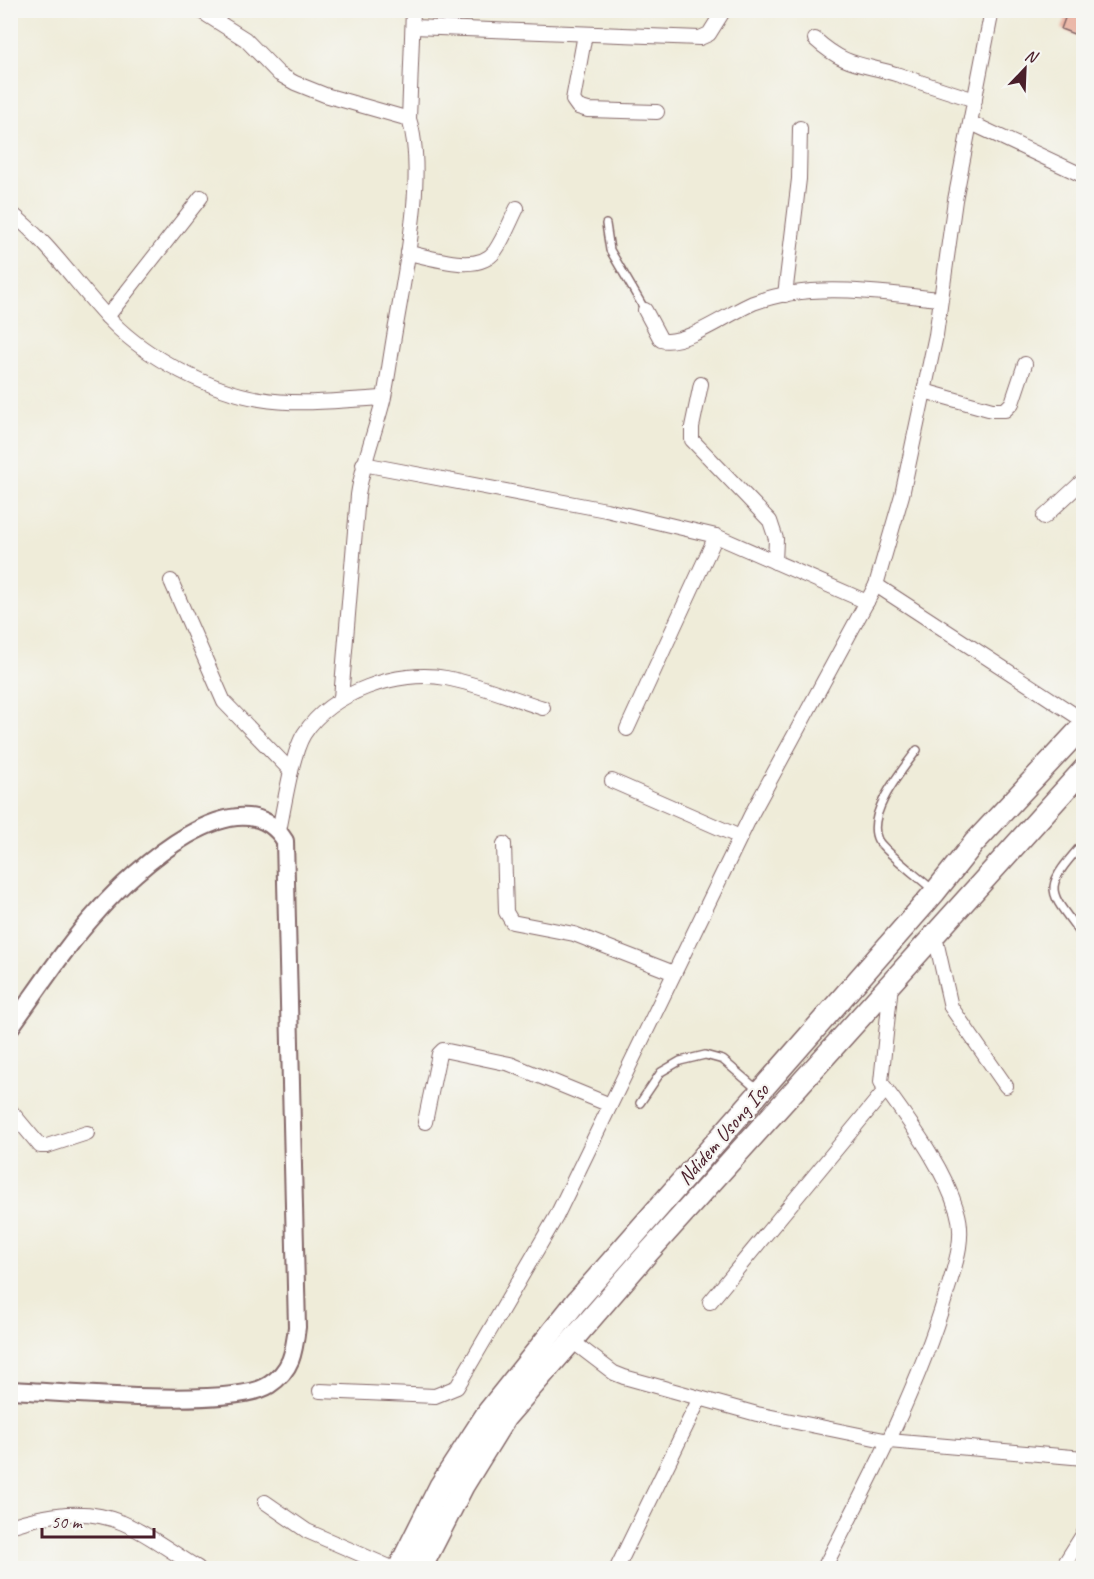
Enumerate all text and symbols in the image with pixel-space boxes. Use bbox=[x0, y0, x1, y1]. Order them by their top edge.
north arrow bbox=[995, 39, 1055, 99]
text: N bbox=[1022, 45, 1042, 68]
street label: Ndidem Usong Iso bbox=[672, 1077, 775, 1190]
scale bar bbox=[42, 1501, 154, 1539]
text: 50 m bbox=[51, 1511, 84, 1533]

